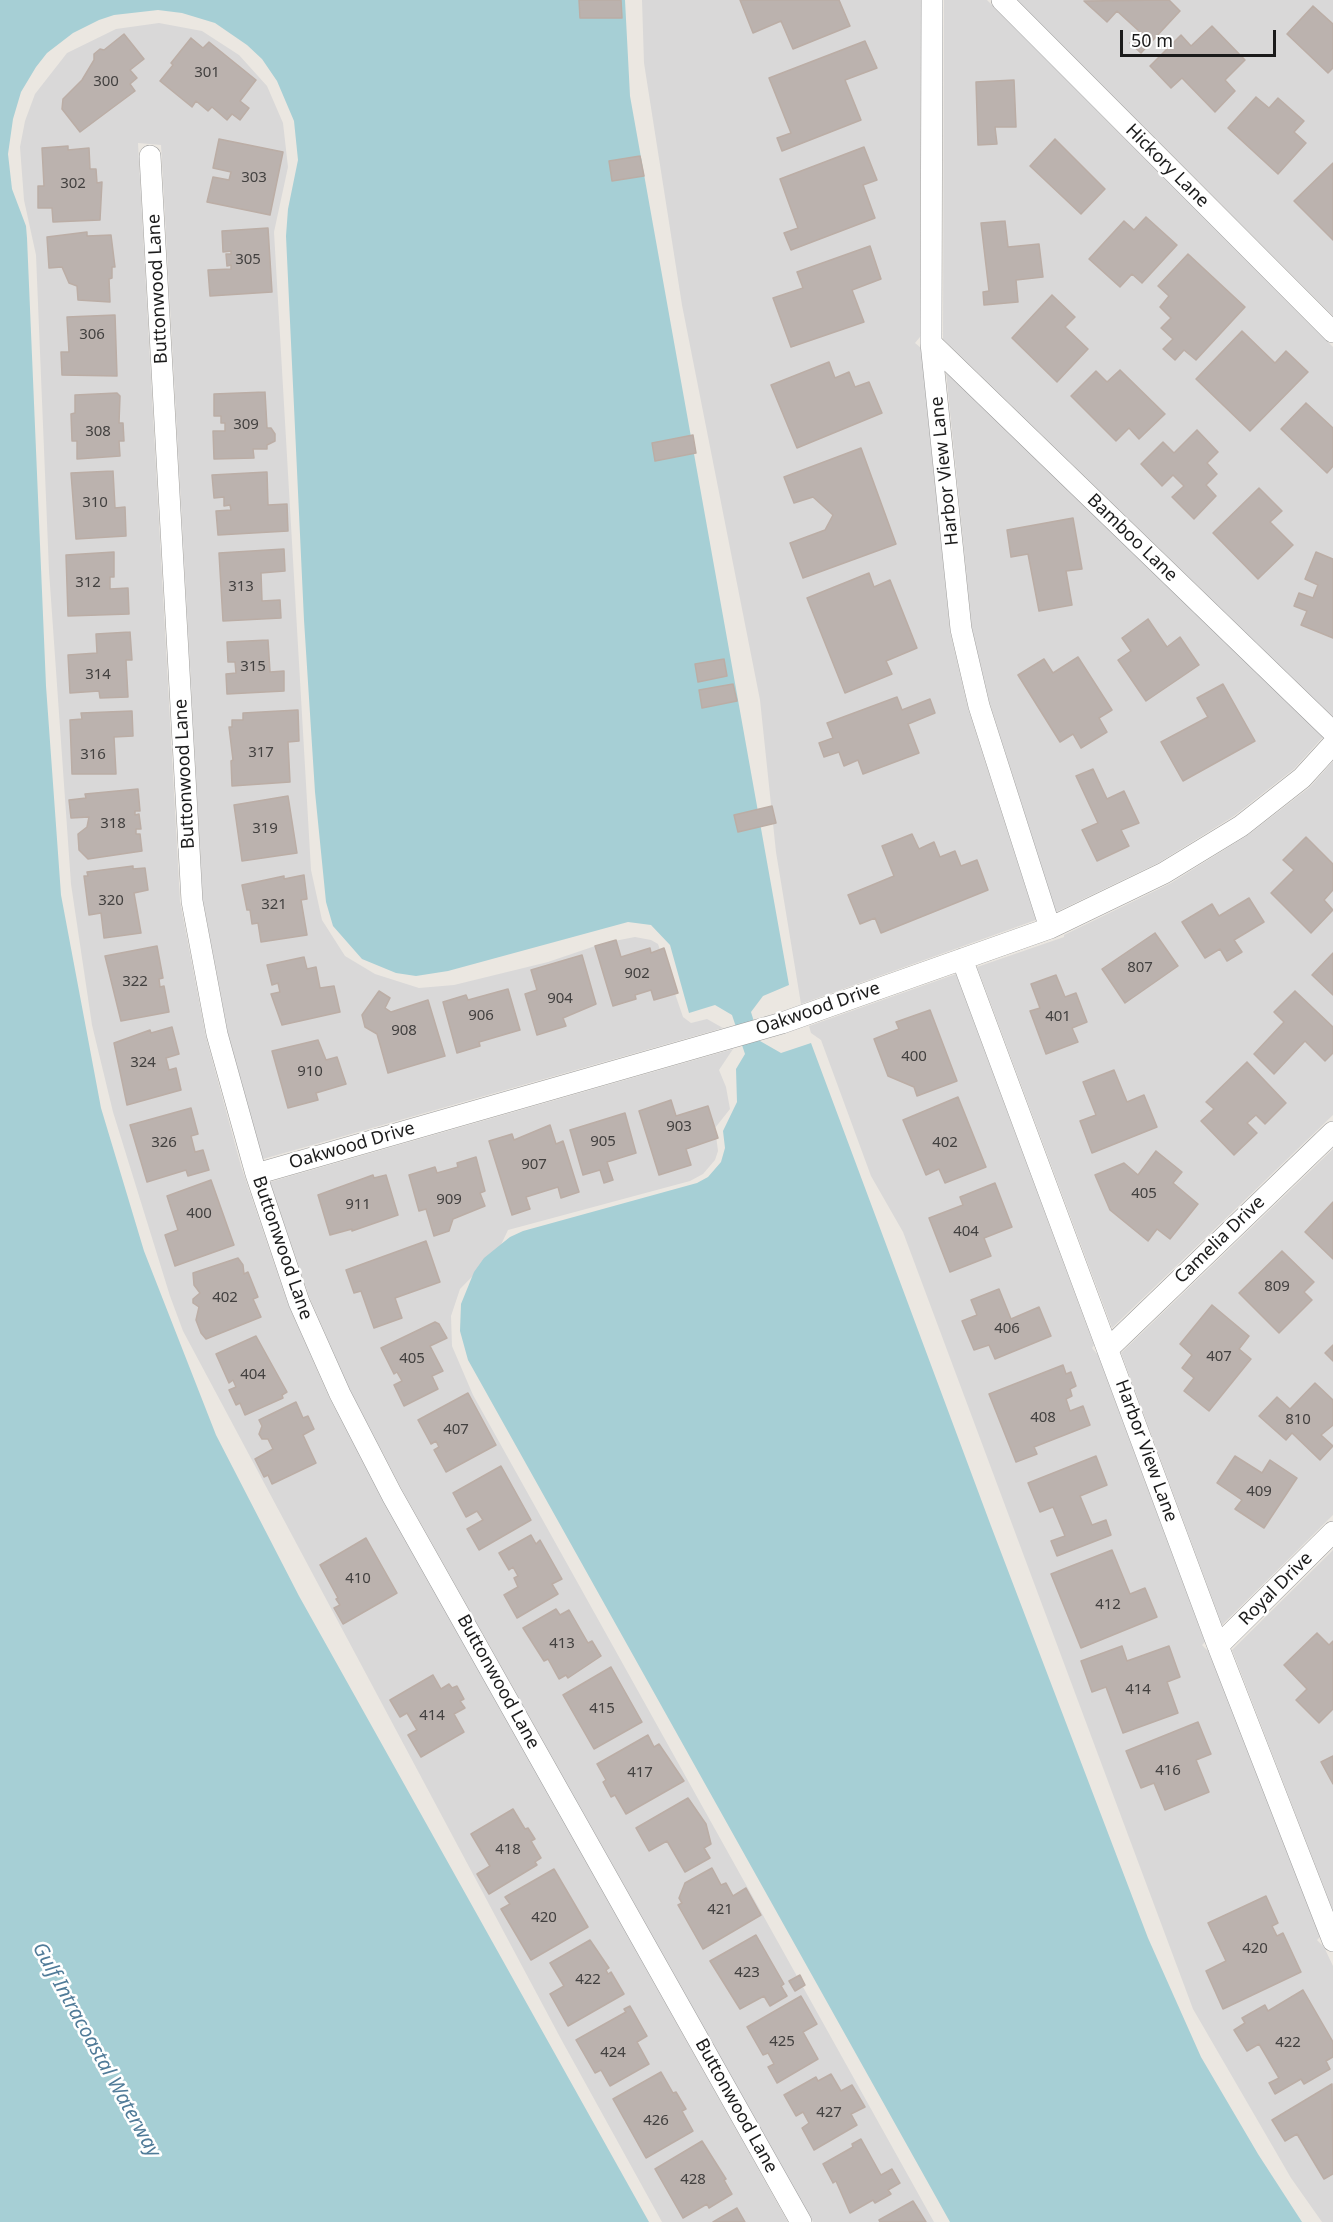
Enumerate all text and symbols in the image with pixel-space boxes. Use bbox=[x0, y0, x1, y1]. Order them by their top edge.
scale bar bbox=[1123, 18, 1279, 56]
text: 50 m bbox=[1131, 28, 1173, 52]
house number: 301 bbox=[194, 64, 220, 82]
house number: 300 bbox=[93, 73, 119, 91]
street label: Hickory Lane bbox=[1121, 120, 1213, 212]
house number: 303 bbox=[241, 169, 267, 187]
house number: 302 bbox=[60, 175, 86, 193]
street label: Buttonwood Lane bbox=[143, 213, 173, 365]
house number: 305 bbox=[235, 251, 261, 269]
house number: 306 bbox=[79, 326, 105, 344]
street label: Harbor View Lane bbox=[926, 395, 964, 547]
house number: 309 bbox=[233, 416, 259, 434]
house number: 308 bbox=[85, 423, 111, 441]
street label: Bamboo Lane bbox=[1082, 490, 1182, 586]
house number: 310 bbox=[82, 494, 108, 512]
house number: 312 bbox=[75, 574, 101, 592]
house number: 313 bbox=[228, 578, 254, 596]
house number: 315 bbox=[240, 658, 266, 676]
house number: 314 bbox=[85, 666, 111, 684]
street label: Buttonwood Lane bbox=[170, 698, 200, 850]
house number: 317 bbox=[248, 744, 274, 762]
house number: 316 bbox=[80, 746, 106, 764]
house number: 318 bbox=[100, 815, 126, 833]
house number: 319 bbox=[252, 820, 278, 838]
house number: 320 bbox=[98, 892, 124, 910]
house number: 321 bbox=[261, 896, 287, 914]
house number: 807 bbox=[1127, 959, 1153, 977]
house number: 902 bbox=[624, 965, 650, 983]
house number: 322 bbox=[122, 973, 148, 991]
street label: Oakwood Drive bbox=[753, 978, 883, 1040]
house number: 904 bbox=[547, 990, 573, 1008]
house number: 906 bbox=[468, 1007, 494, 1025]
house number: 401 bbox=[1045, 1008, 1071, 1026]
house number: 908 bbox=[391, 1022, 417, 1040]
house number: 400 bbox=[901, 1048, 927, 1066]
house number: 324 bbox=[130, 1054, 156, 1072]
house number: 910 bbox=[297, 1063, 323, 1081]
street label: Oakwood Drive bbox=[287, 1118, 417, 1174]
house number: 903 bbox=[666, 1118, 692, 1136]
house number: 905 bbox=[590, 1133, 616, 1151]
house number: 326 bbox=[151, 1134, 177, 1152]
house number: 402 bbox=[932, 1134, 958, 1152]
house number: 907 bbox=[521, 1156, 547, 1174]
street label: Buttonwood Lane bbox=[247, 1173, 317, 1323]
house number: 405 bbox=[1131, 1185, 1157, 1203]
house number: 909 bbox=[436, 1191, 462, 1209]
street label: Camelia Drive bbox=[1170, 1192, 1270, 1288]
house number: 911 bbox=[345, 1196, 371, 1214]
house number: 400 bbox=[186, 1205, 212, 1223]
house number: 404 bbox=[953, 1223, 979, 1241]
house number: 809 bbox=[1264, 1278, 1290, 1296]
house number: 402 bbox=[212, 1289, 238, 1307]
house number: 406 bbox=[994, 1320, 1020, 1338]
house number: 407 bbox=[1206, 1348, 1232, 1366]
house number: 405 bbox=[399, 1350, 425, 1368]
house number: 404 bbox=[240, 1366, 266, 1384]
street label: Harbor View Lane bbox=[1110, 1377, 1182, 1525]
house number: 408 bbox=[1030, 1409, 1056, 1427]
house number: 810 bbox=[1285, 1411, 1311, 1429]
house number: 407 bbox=[443, 1421, 469, 1439]
house number: 409 bbox=[1246, 1483, 1272, 1501]
street label: Royal Drive bbox=[1235, 1548, 1317, 1630]
house number: 410 bbox=[345, 1570, 371, 1588]
house number: 412 bbox=[1095, 1596, 1121, 1614]
street label: Buttonwood Lane bbox=[452, 1611, 544, 1753]
house number: 413 bbox=[549, 1635, 575, 1653]
house number: 414 bbox=[1125, 1681, 1151, 1699]
house number: 415 bbox=[589, 1700, 615, 1718]
house number: 414 bbox=[419, 1707, 445, 1725]
house number: 416 bbox=[1155, 1762, 1181, 1780]
house number: 417 bbox=[627, 1764, 653, 1782]
house number: 418 bbox=[495, 1841, 521, 1859]
house number: 421 bbox=[707, 1901, 733, 1919]
house number: 420 bbox=[531, 1909, 557, 1927]
water label: Gulf Intracoastal Waterway bbox=[27, 1938, 165, 2162]
house number: 420 bbox=[1242, 1940, 1268, 1958]
house number: 423 bbox=[734, 1964, 760, 1982]
house number: 422 bbox=[575, 1971, 601, 1989]
house number: 425 bbox=[769, 2033, 795, 2051]
house number: 422 bbox=[1275, 2034, 1301, 2052]
street label: Buttonwood Lane bbox=[690, 2035, 782, 2177]
house number: 424 bbox=[600, 2044, 626, 2062]
house number: 427 bbox=[816, 2104, 842, 2122]
house number: 426 bbox=[643, 2112, 669, 2130]
house number: 428 bbox=[680, 2171, 706, 2189]

